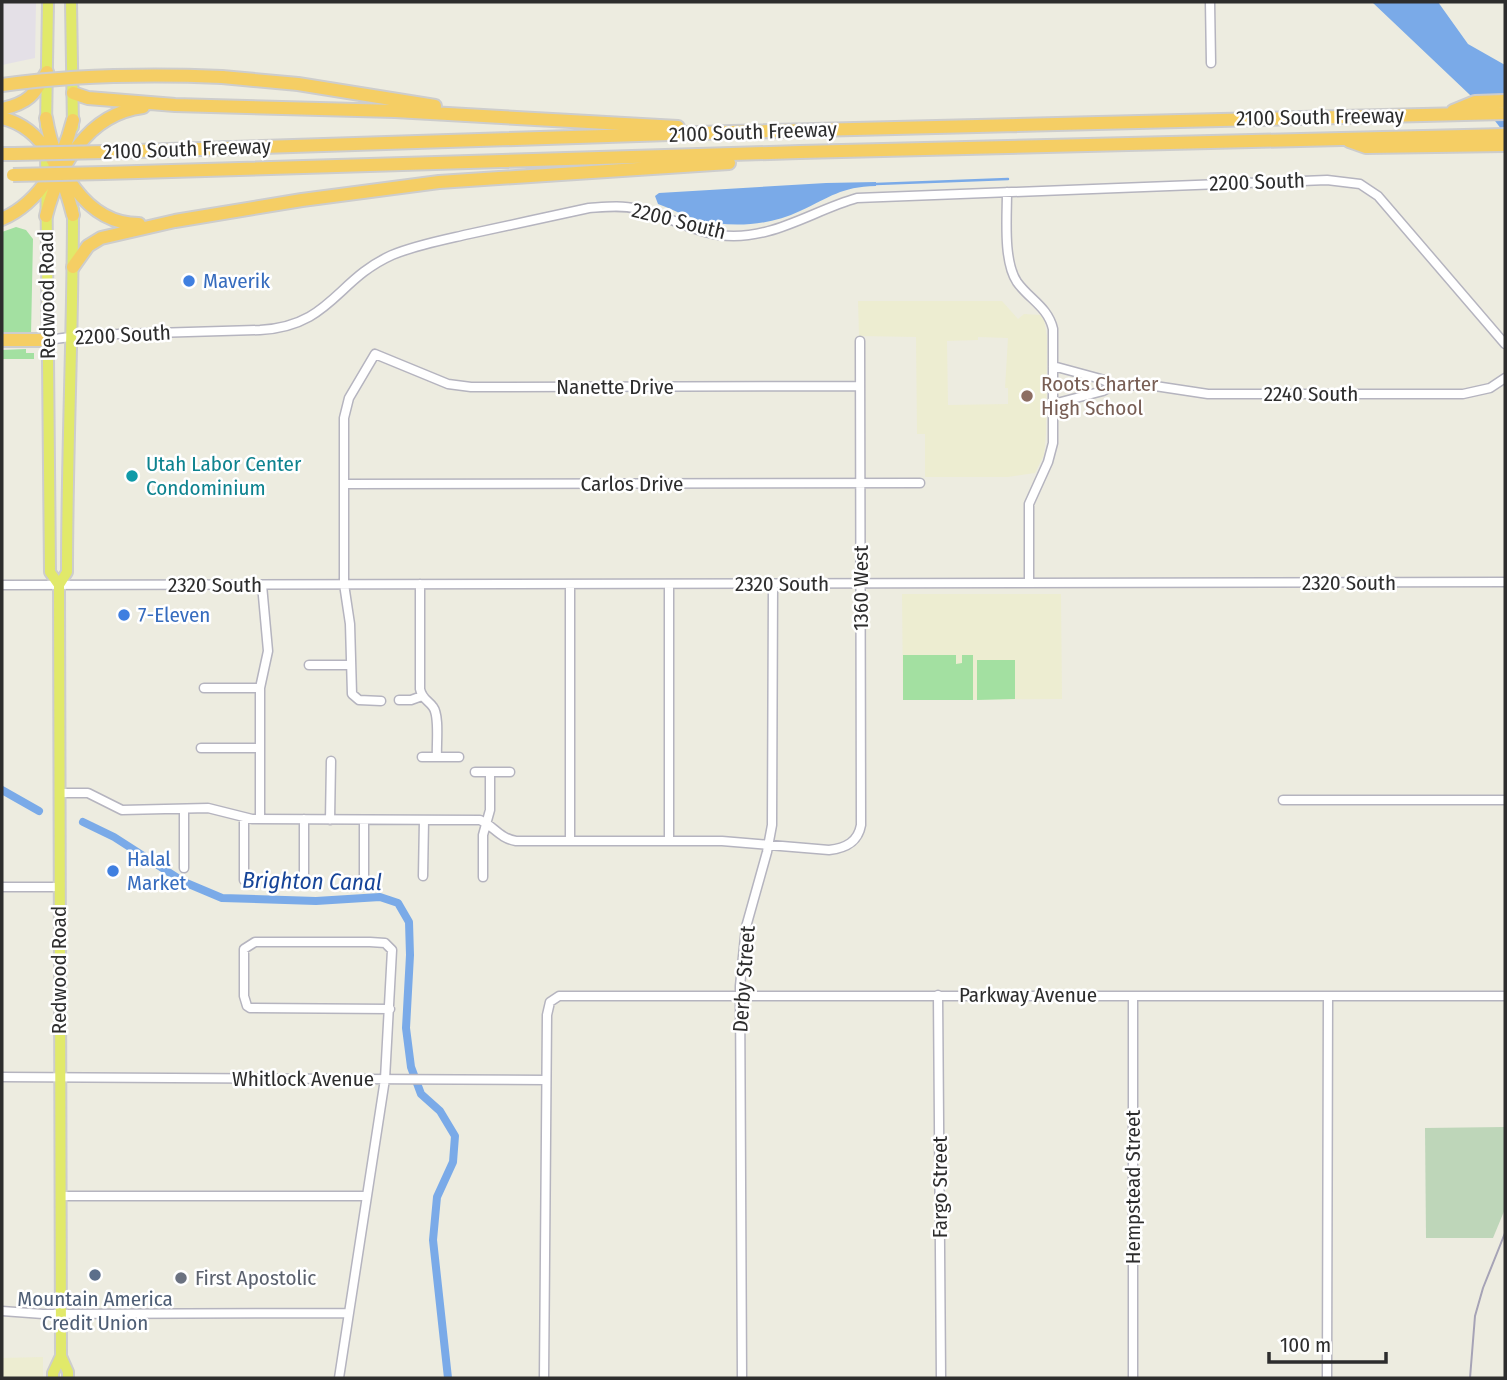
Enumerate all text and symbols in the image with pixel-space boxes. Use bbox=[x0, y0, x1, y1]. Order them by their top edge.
street label: 2100 South Freeway bbox=[1236, 103, 1405, 131]
street label: 2100 South Freeway bbox=[669, 116, 838, 148]
street label: 2100 South Freeway bbox=[103, 133, 272, 165]
street label: 2200 South bbox=[1209, 167, 1305, 197]
street label: 2200 South bbox=[629, 197, 729, 245]
street label: Redwood Road bbox=[33, 231, 61, 359]
place label: Maverik bbox=[203, 268, 270, 294]
marker: Maverik bbox=[181, 273, 197, 289]
street label: 2200 South bbox=[75, 320, 171, 350]
place label: Roots Charter High School bbox=[1041, 371, 1159, 421]
street label: Nanette Drive bbox=[556, 374, 674, 400]
street label: 2240 South bbox=[1264, 381, 1358, 407]
marker: Roots Charter High School bbox=[1019, 388, 1035, 404]
place label: Utah Labor Center Condominium bbox=[146, 451, 302, 501]
marker: Utah Labor Center Condominium bbox=[124, 468, 140, 484]
street label: Carlos Drive bbox=[581, 471, 683, 497]
street label: 1360 West bbox=[848, 545, 874, 631]
street label: 2320 South bbox=[1302, 570, 1396, 596]
street label: 2320 South bbox=[735, 571, 829, 597]
street label: 2320 South bbox=[168, 572, 262, 598]
place label: 7-Eleven bbox=[138, 602, 210, 628]
marker: 7-Eleven bbox=[116, 607, 132, 623]
place label: Halal Market bbox=[127, 846, 187, 896]
marker: Halal Market bbox=[105, 863, 121, 879]
water label: Brighton Canal bbox=[242, 866, 382, 896]
street label: Redwood Road bbox=[46, 906, 72, 1034]
street label: Derby Street bbox=[727, 925, 761, 1033]
street label: Parkway Avenue bbox=[959, 982, 1097, 1008]
street label: Whitlock Avenue bbox=[232, 1066, 374, 1092]
street label: Hempstead Street bbox=[1120, 1110, 1146, 1264]
street label: Fargo Street bbox=[927, 1136, 953, 1238]
place label: First Apostolic bbox=[195, 1265, 316, 1291]
marker: Mountain America Credit Union bbox=[87, 1267, 103, 1283]
marker: First Apostolic bbox=[173, 1270, 189, 1286]
place label: Mountain America Credit Union bbox=[17, 1286, 173, 1336]
scale bar bbox=[1269, 1320, 1386, 1364]
text: 100 m bbox=[1280, 1332, 1331, 1358]

